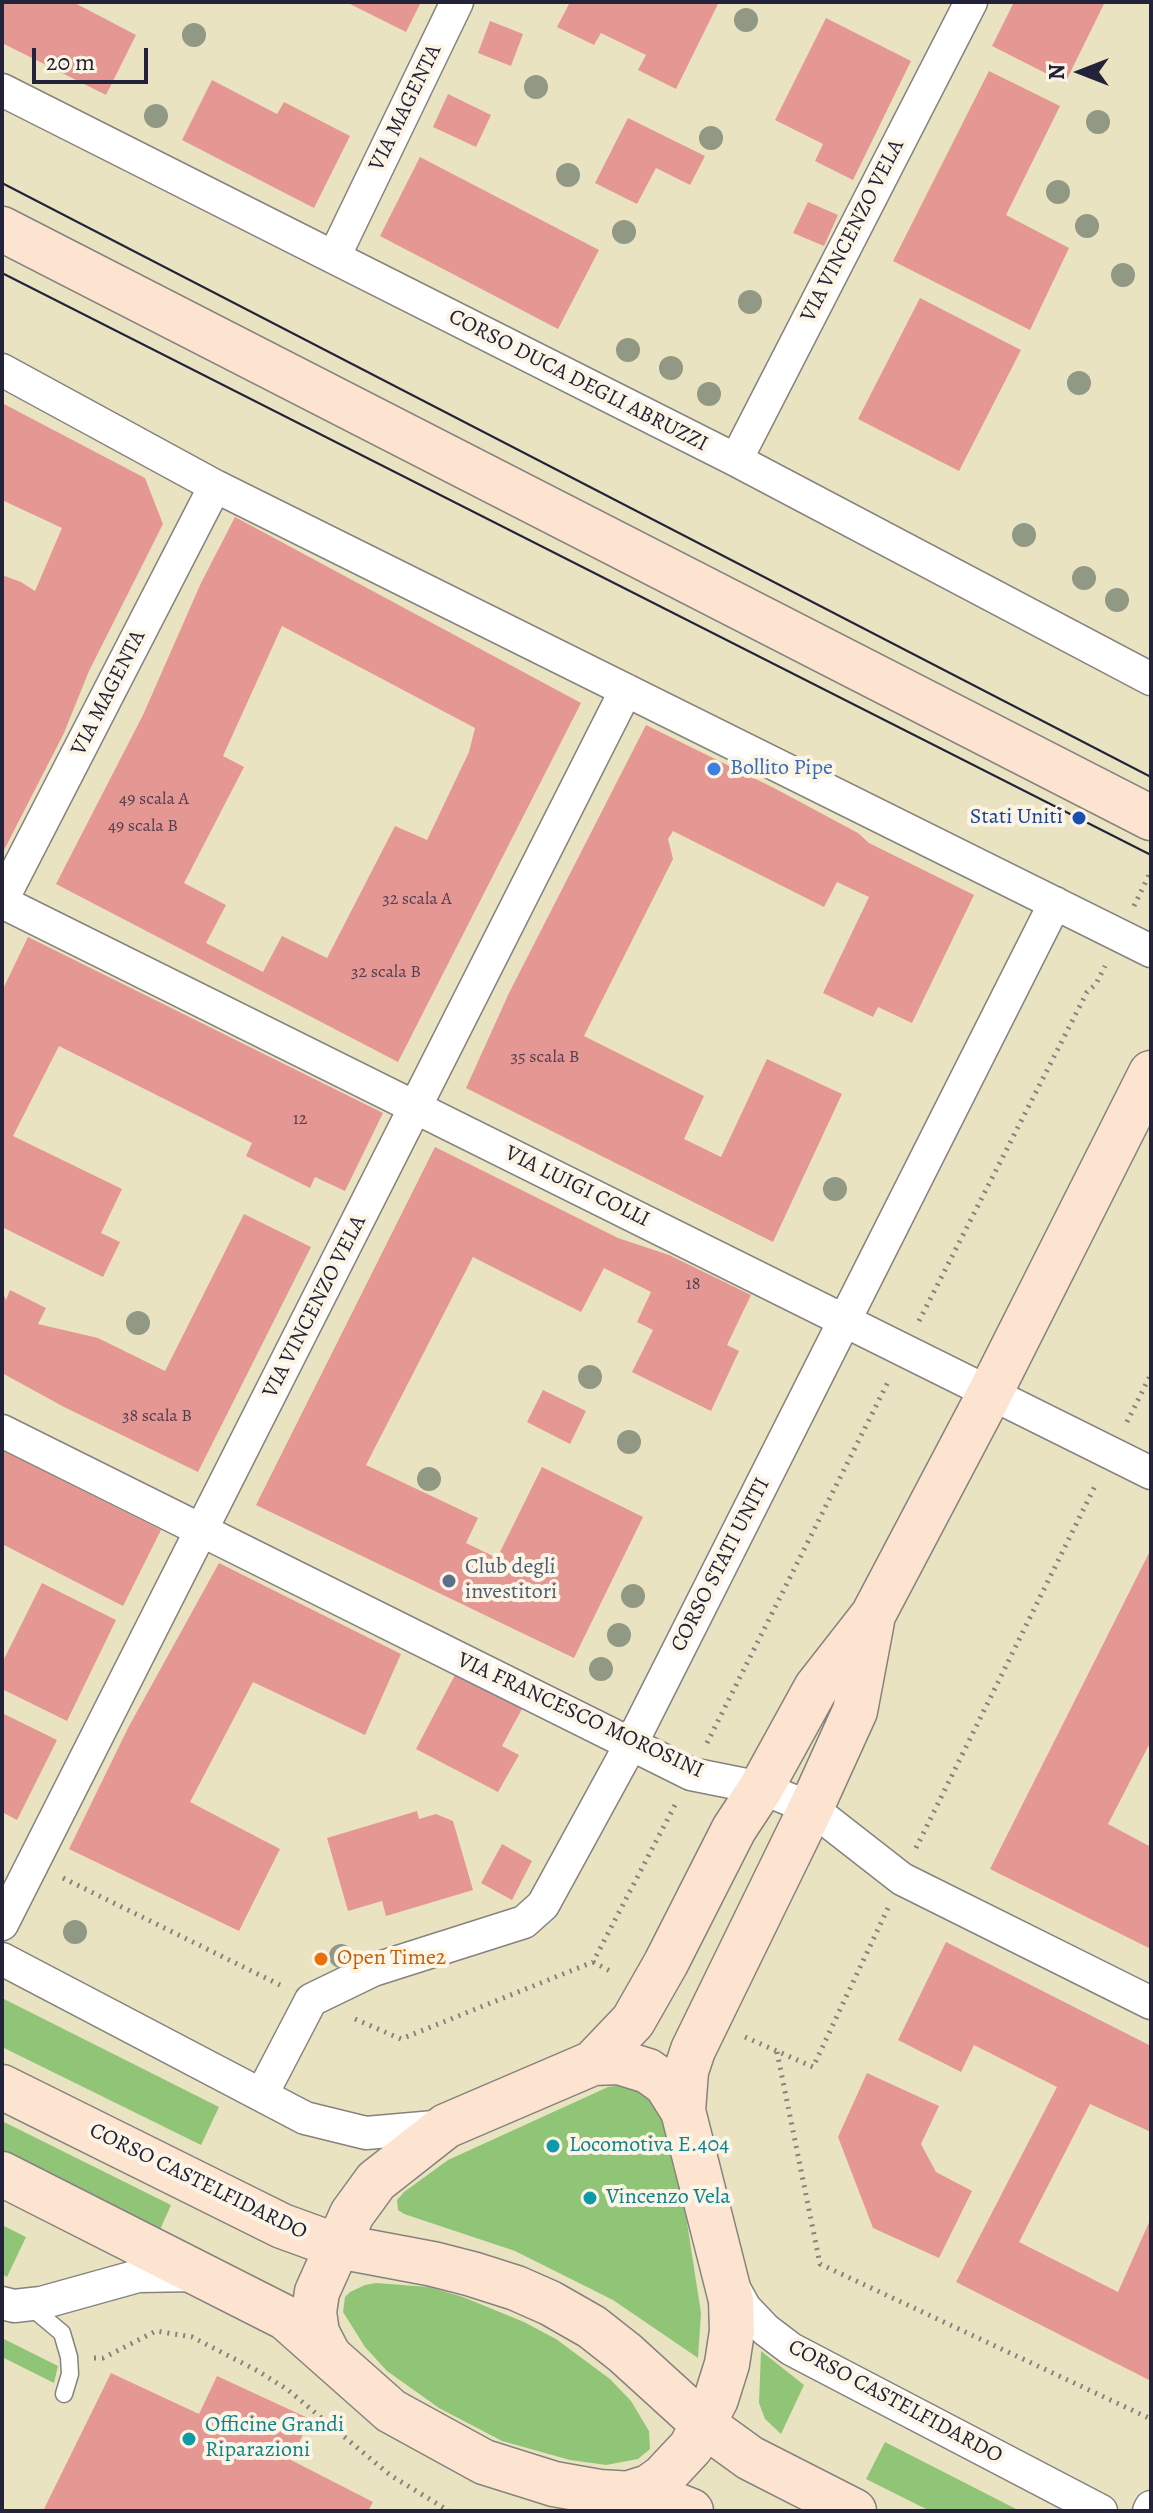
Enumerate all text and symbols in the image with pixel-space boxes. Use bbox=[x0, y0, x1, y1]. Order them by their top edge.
scale bar bbox=[36, 32, 152, 82]
north arrow bbox=[1041, 32, 1121, 112]
street label: VIA MAGENTA bbox=[364, 41, 448, 175]
text: 20 m bbox=[46, 46, 95, 78]
text: N bbox=[1042, 64, 1072, 80]
street label: VIA VINCENZO VELA bbox=[796, 135, 910, 327]
street label: CORSO DUCA DEGLI ABRUZZI bbox=[444, 304, 712, 458]
street label: VIA MAGENTA bbox=[66, 626, 152, 760]
place label: Bollito Pipe bbox=[730, 756, 833, 782]
marker: Bollito Pipe bbox=[705, 760, 723, 778]
house number: 49 scala A bbox=[119, 789, 189, 811]
place label: Stati Uniti bbox=[970, 805, 1063, 831]
marker: Stati Uniti bbox=[1070, 809, 1088, 827]
house number: 49 scala B bbox=[108, 816, 178, 838]
house number: 32 scala A bbox=[382, 889, 452, 911]
house number: 32 scala B bbox=[351, 962, 421, 984]
house number: 35 scala B bbox=[511, 1047, 579, 1069]
house number: 12 bbox=[293, 1109, 307, 1131]
street label: VIA LUIGI COLLI bbox=[500, 1141, 654, 1233]
street label: VIA VINCENZO VELA bbox=[258, 1211, 372, 1403]
house number: 18 bbox=[686, 1274, 700, 1296]
house number: 38 scala B bbox=[122, 1406, 192, 1428]
street label: CORSO STATI UNITI bbox=[666, 1474, 776, 1656]
place label: Club degli investitori bbox=[465, 1555, 557, 1606]
marker: Club degli investitori bbox=[440, 1572, 458, 1590]
street label: VIA FRANCESCO MOROSINI bbox=[453, 1647, 707, 1785]
place label: Open Time2 bbox=[337, 1946, 446, 1972]
marker: Open Time2 bbox=[312, 1950, 330, 1968]
street label: CORSO CASTELFIDARDO bbox=[85, 2118, 311, 2246]
place label: Locomotiva E.404 bbox=[569, 2133, 729, 2159]
marker: Locomotiva E.404 bbox=[544, 2137, 562, 2155]
place label: Vincenzo Vela bbox=[606, 2185, 730, 2211]
marker: Vincenzo Vela bbox=[581, 2189, 599, 2207]
street label: CORSO CASTELFIDARDO bbox=[783, 2334, 1007, 2470]
place label: Officine Grandi Riparazioni bbox=[205, 2413, 344, 2464]
marker: Officine Grandi Riparazioni bbox=[180, 2430, 198, 2448]

